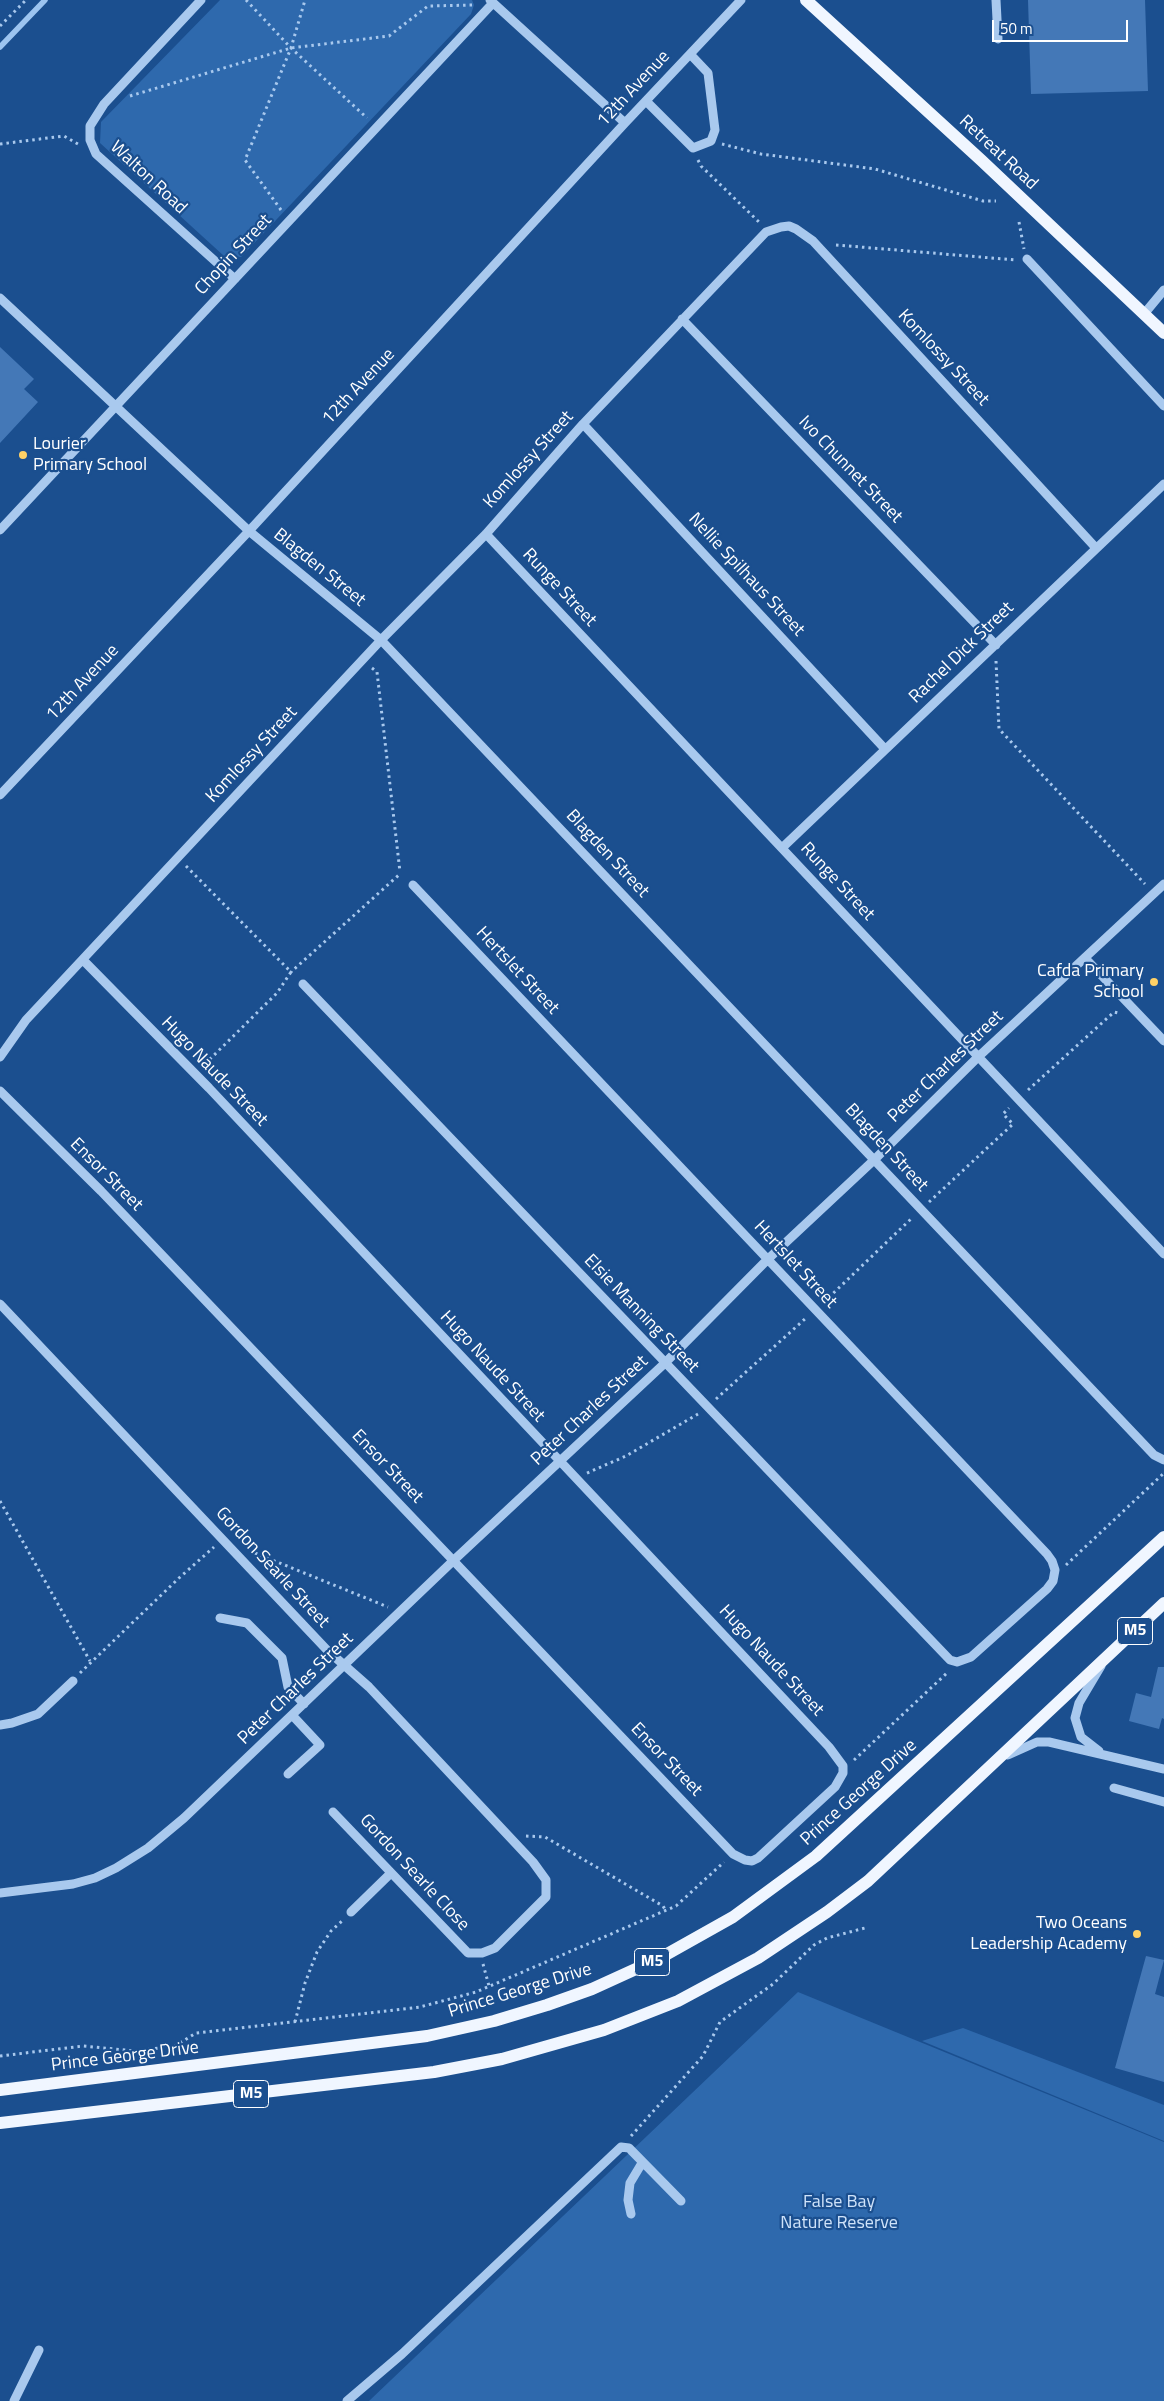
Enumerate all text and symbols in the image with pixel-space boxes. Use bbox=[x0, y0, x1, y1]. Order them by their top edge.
scale bar bbox=[994, 10, 1130, 42]
text: 50 m bbox=[1000, 17, 1033, 40]
street label: 12th Avenue bbox=[593, 46, 675, 132]
street label: Retreat Road bbox=[954, 111, 1042, 195]
street label: Walton Road bbox=[105, 137, 191, 219]
street label: Chopin Street bbox=[191, 210, 277, 300]
street label: Komlossy Street bbox=[893, 305, 993, 411]
street label: 12th Avenue bbox=[318, 344, 400, 430]
street label: Komlossy Street bbox=[480, 407, 578, 513]
street label: Ivo Chunnet Street bbox=[793, 412, 907, 528]
place label: Lourier Primary School bbox=[33, 434, 147, 476]
marker: Lourier Primary School bbox=[17, 449, 29, 461]
street label: Nellie Spilhaus Street bbox=[683, 509, 809, 641]
street label: Blagden Street bbox=[269, 524, 369, 612]
street label: Runge Street bbox=[517, 544, 601, 632]
street label: Rachel Dick Street bbox=[905, 598, 1019, 708]
street label: 12th Avenue bbox=[42, 640, 124, 726]
street label: Komlossy Street bbox=[202, 702, 302, 808]
street label: Blagden Street bbox=[561, 806, 653, 902]
street label: Runge Street bbox=[795, 838, 879, 926]
street label: Hertslet Street bbox=[471, 923, 563, 1019]
place label: Cafda Primary School bbox=[1037, 961, 1144, 1004]
marker: Cafda Primary School bbox=[1148, 976, 1160, 988]
street label: Peter Charles Street bbox=[884, 1006, 1008, 1128]
street label: Hugo Naude Street bbox=[156, 1013, 272, 1131]
street label: Blagden Street bbox=[840, 1100, 932, 1196]
street label: Ensor Street bbox=[65, 1134, 147, 1216]
street label: Hertslet Street bbox=[749, 1217, 841, 1313]
street label: Elsie Manning Street bbox=[579, 1250, 703, 1378]
street label: Hugo Naude Street bbox=[435, 1307, 549, 1427]
street label: Peter Charles Street bbox=[527, 1351, 653, 1471]
street label: Ensor Street bbox=[347, 1426, 427, 1508]
street label: Gordon Searle Street bbox=[211, 1503, 333, 1633]
street label: Hugo Naude Street bbox=[714, 1601, 828, 1721]
road number: M5 bbox=[1118, 1618, 1152, 1644]
street label: Peter Charles Street bbox=[234, 1628, 358, 1750]
street label: Ensor Street bbox=[626, 1719, 706, 1801]
street label: Prince George Drive bbox=[797, 1735, 921, 1851]
street label: Gordon Searle Close bbox=[354, 1810, 474, 1936]
place label: Two Oceans Leadership Academy bbox=[970, 1913, 1127, 1956]
marker: Two Oceans Leadership Academy bbox=[1131, 1928, 1143, 1940]
road number: M5 bbox=[634, 1948, 670, 1975]
street label: Prince George Drive bbox=[446, 1959, 594, 2023]
street label: Prince George Drive bbox=[50, 2037, 200, 2077]
road number: M5 bbox=[234, 2080, 268, 2108]
park label: False Bay Nature Reserve bbox=[780, 2192, 898, 2234]

